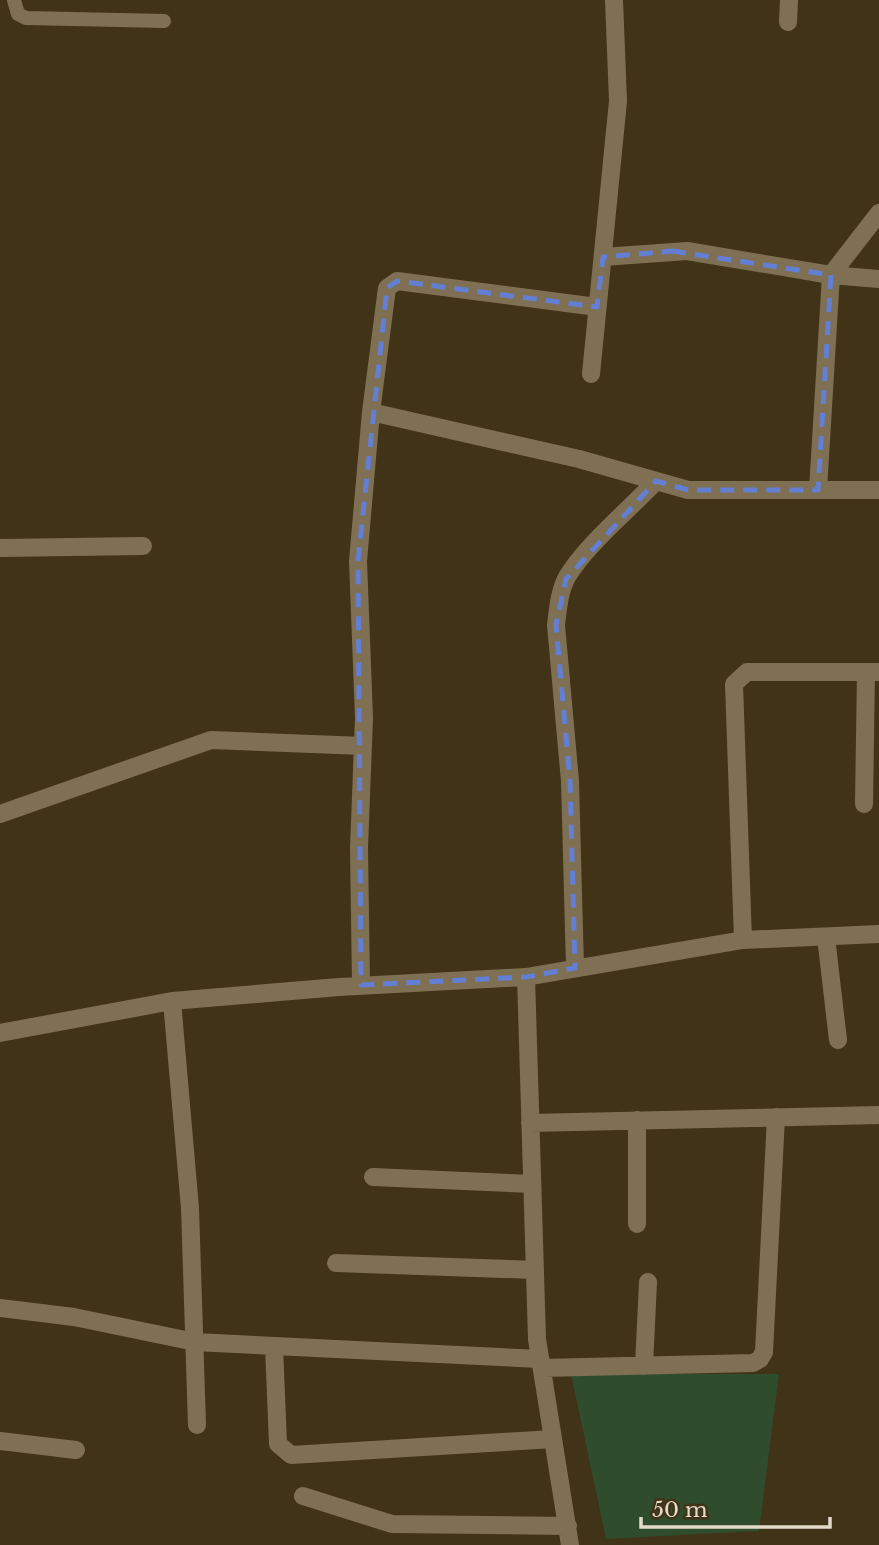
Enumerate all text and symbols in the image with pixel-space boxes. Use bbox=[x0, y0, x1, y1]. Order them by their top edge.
scale bar bbox=[641, 1486, 830, 1530]
text: 50 m bbox=[652, 1497, 708, 1523]

